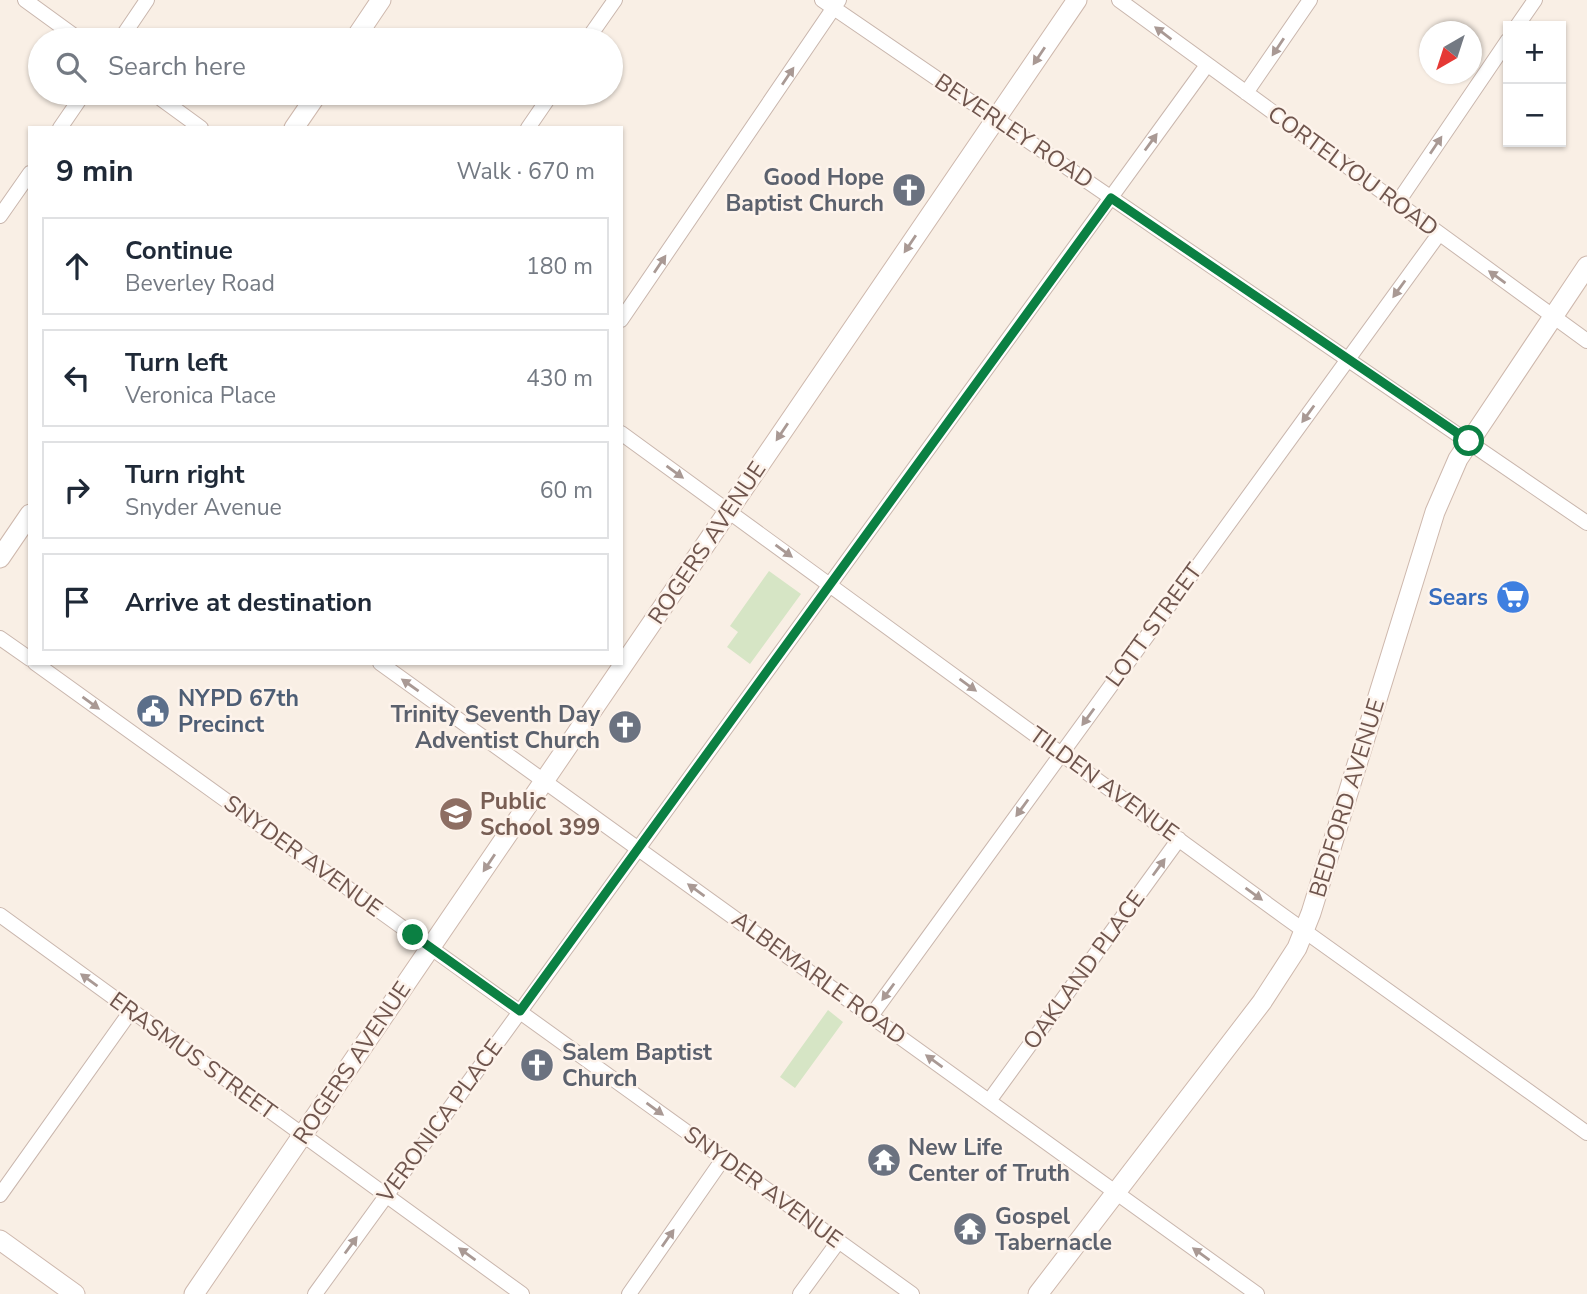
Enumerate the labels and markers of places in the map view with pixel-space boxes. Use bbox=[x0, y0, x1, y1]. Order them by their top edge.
place label: Good Hope Baptist Church bbox=[726, 162, 884, 219]
church icon: Good Hope Baptist Church bbox=[890, 171, 928, 209]
supermarket icon: Sears bbox=[1494, 578, 1532, 616]
place label: Sears bbox=[1428, 582, 1488, 613]
place label: NYPD 67th Precinct bbox=[178, 683, 299, 740]
public building icon: NYPD 67th Precinct bbox=[134, 692, 172, 730]
place label: Trinity Seventh Day Adventist Church bbox=[391, 699, 601, 756]
church icon: Trinity Seventh Day Adventist Church bbox=[606, 708, 644, 746]
place label: Public School 399 bbox=[480, 786, 600, 843]
school or university icon: Public School 399 bbox=[437, 795, 475, 833]
place label: Salem Baptist Church bbox=[562, 1037, 712, 1094]
church icon: Salem Baptist Church bbox=[518, 1046, 556, 1084]
place label: New Life Center of Truth bbox=[908, 1132, 1070, 1189]
temple icon: New Life Center of Truth bbox=[865, 1141, 903, 1179]
place label: Gospel Tabernacle bbox=[995, 1201, 1112, 1258]
temple icon: Gospel Tabernacle bbox=[951, 1210, 989, 1248]

